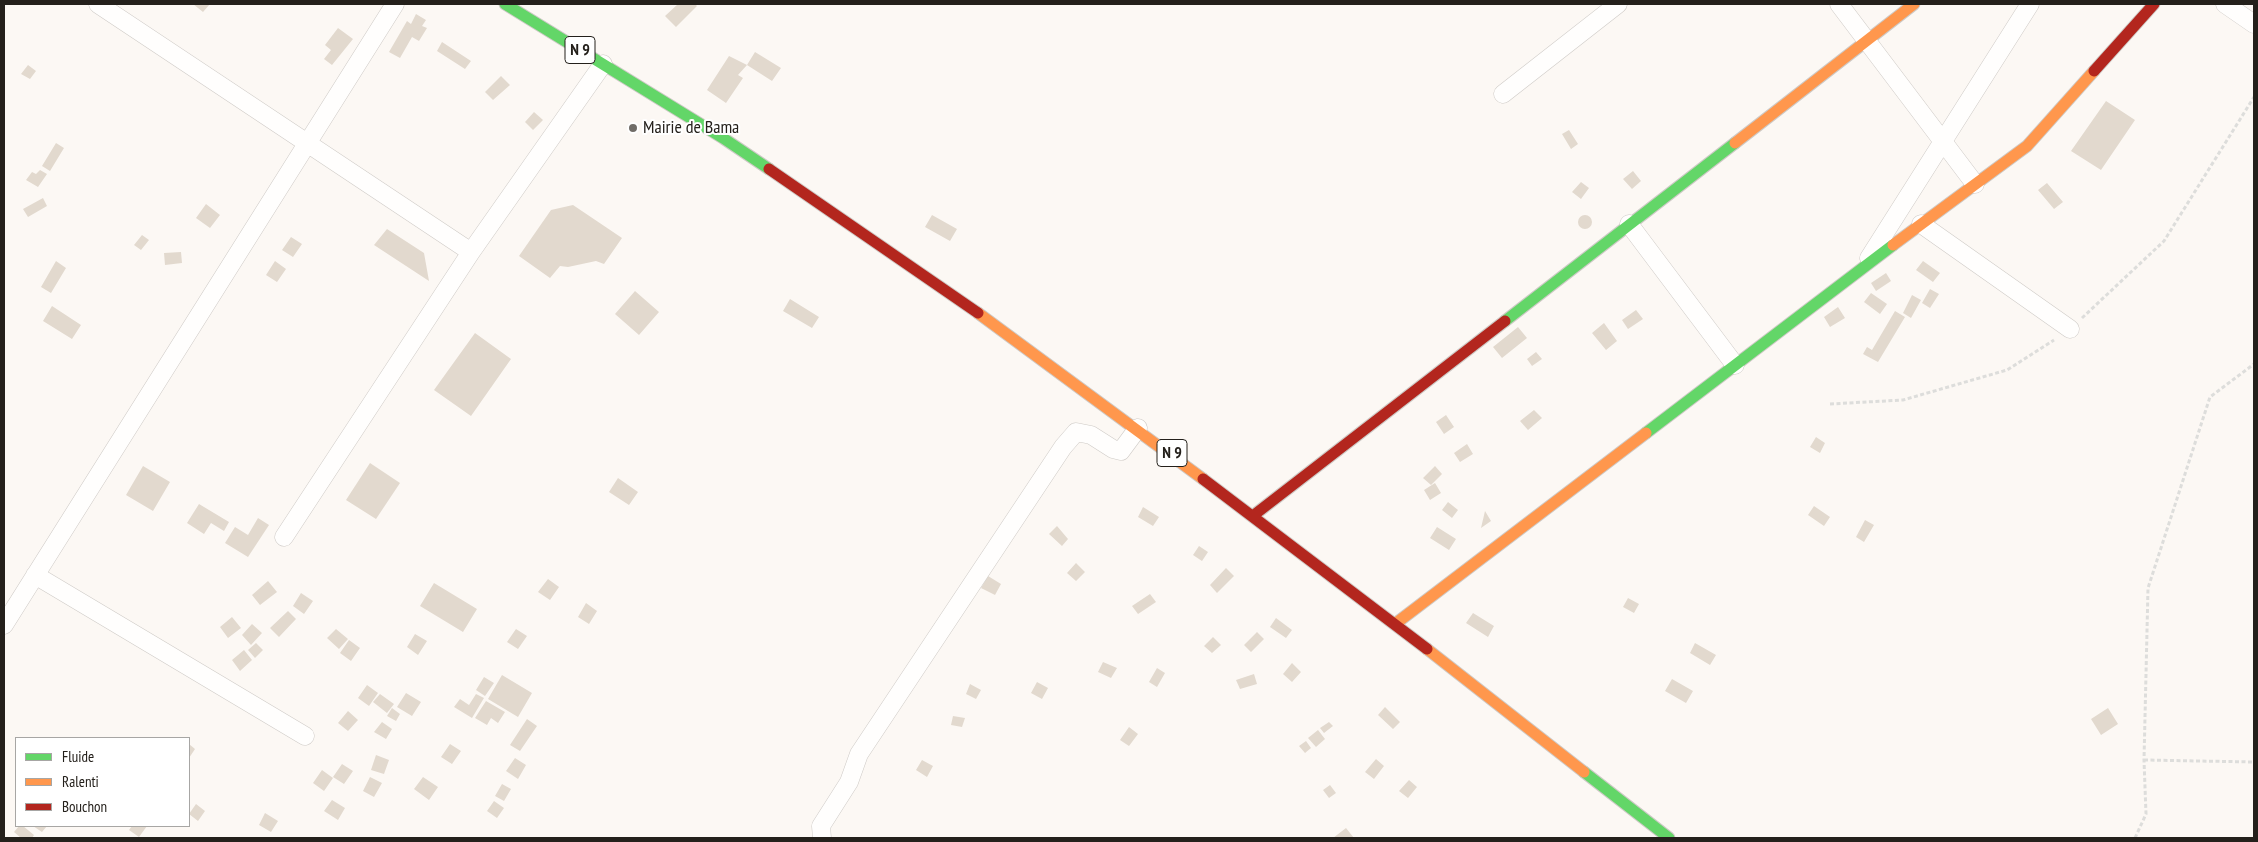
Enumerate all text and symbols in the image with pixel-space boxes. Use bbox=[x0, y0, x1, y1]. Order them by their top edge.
road number: N 9 bbox=[565, 36, 595, 64]
place label: Mairie de Bama bbox=[643, 117, 739, 139]
marker: Mairie de Bama bbox=[627, 122, 639, 134]
road number: N 9 bbox=[1157, 439, 1187, 466]
legend bbox=[15, 737, 190, 827]
text: Fluide bbox=[62, 747, 94, 766]
text: Ralenti bbox=[62, 772, 99, 791]
text: Bouchon bbox=[62, 797, 107, 816]

